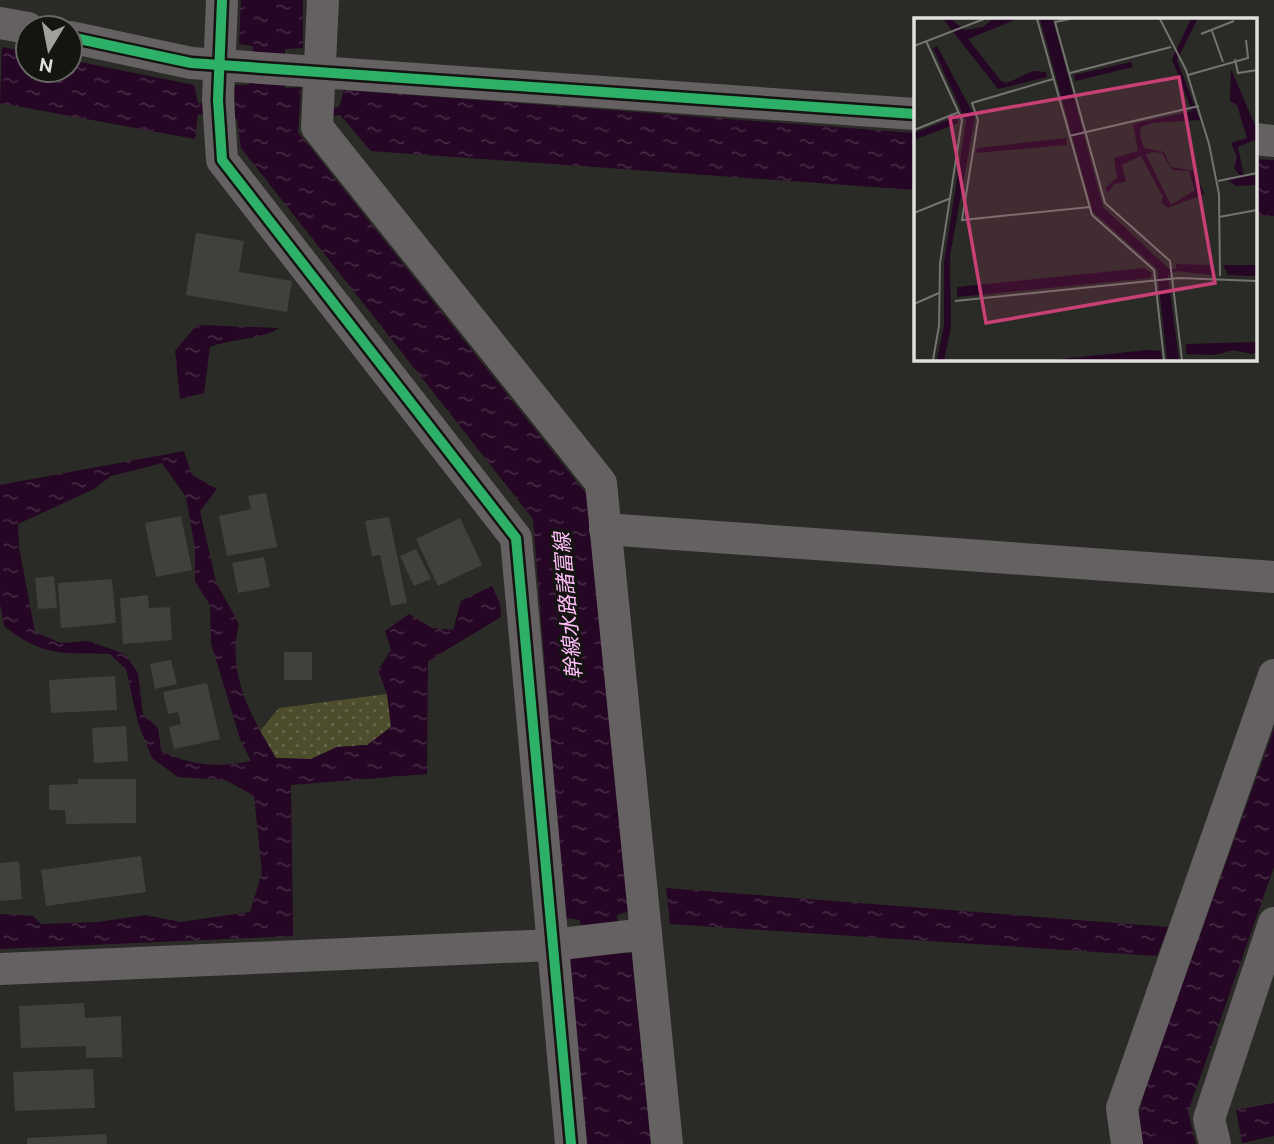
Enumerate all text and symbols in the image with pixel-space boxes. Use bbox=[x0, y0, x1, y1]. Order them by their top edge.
north arrow bbox=[14, 14, 84, 84]
inset map bbox=[914, 18, 1256, 360]
text: N bbox=[37, 54, 55, 78]
water label: 幹線水路諸富線 bbox=[548, 529, 585, 680]

